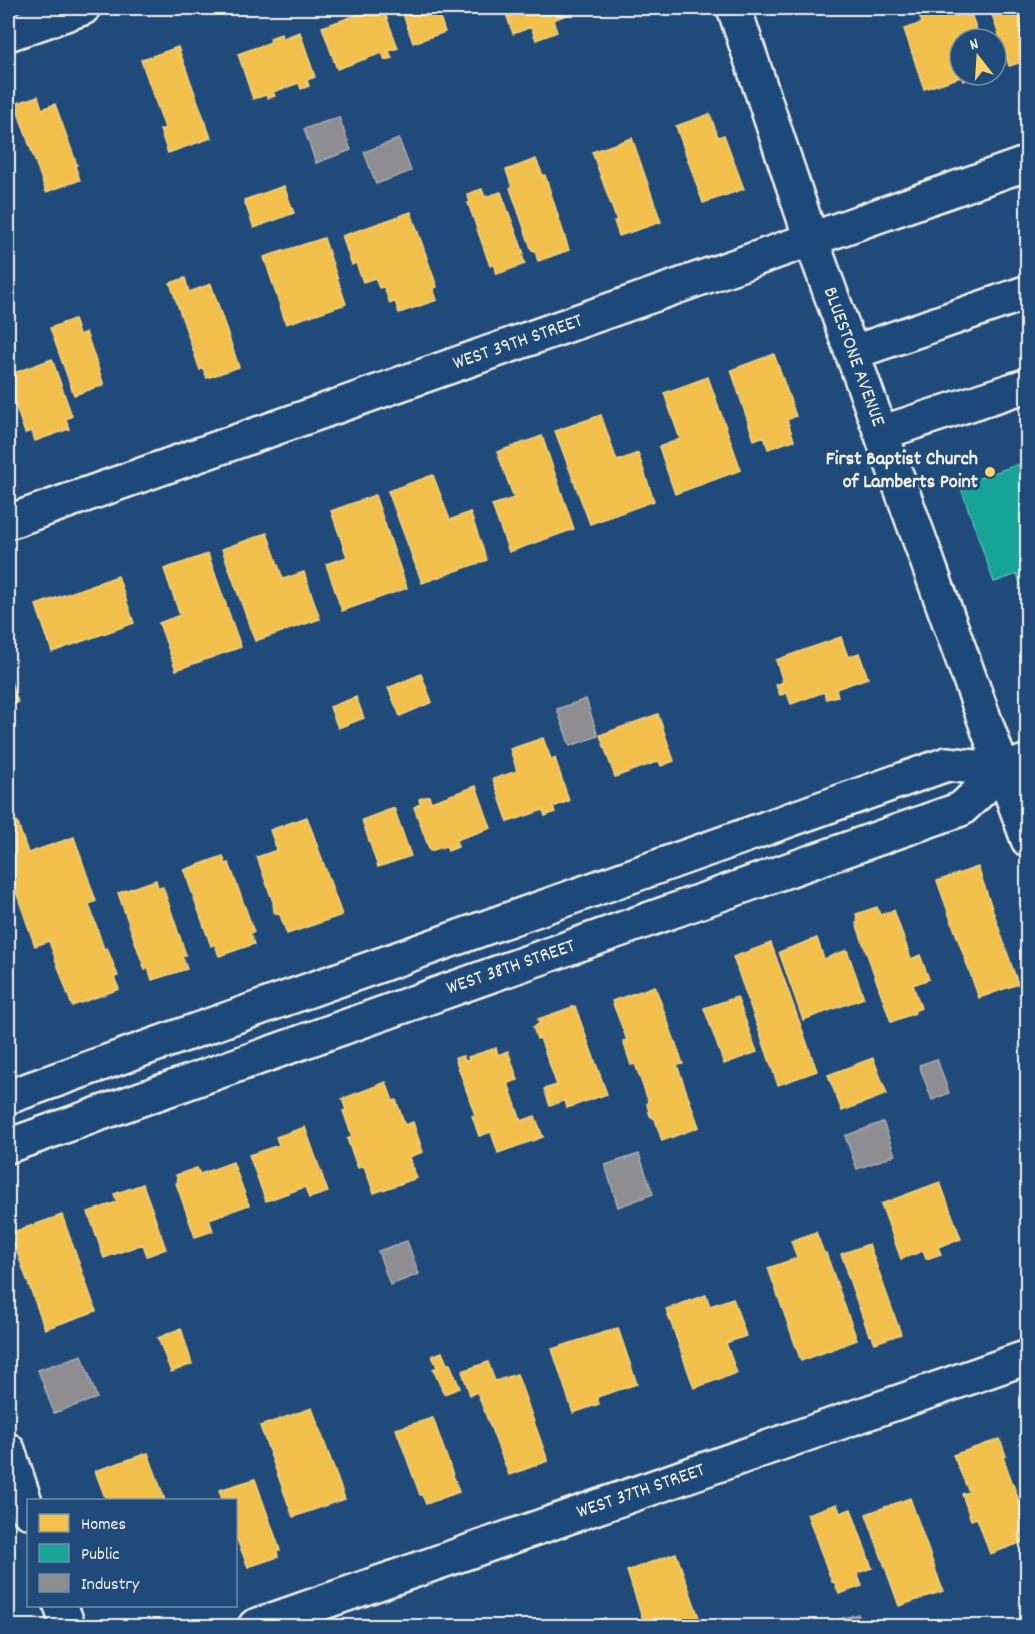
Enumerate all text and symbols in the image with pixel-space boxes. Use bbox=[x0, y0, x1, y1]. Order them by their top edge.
north arrow bbox=[948, 27, 1008, 87]
text: N bbox=[967, 33, 982, 57]
street label: BLUESTONE AVENUE bbox=[815, 283, 891, 431]
street label: WEST 39TH STREET bbox=[449, 308, 587, 378]
place label: First Baptist Church of Lamberts Point bbox=[826, 446, 979, 497]
marker: First Baptist Church of Lamberts Point bbox=[983, 465, 997, 479]
street label: WEST 38TH STREET bbox=[443, 933, 579, 1003]
street label: WEST 37TH STREET bbox=[573, 1457, 709, 1527]
legend bbox=[27, 1499, 237, 1607]
text: Homes bbox=[81, 1513, 126, 1538]
text: Public bbox=[81, 1543, 120, 1568]
text: Industry bbox=[81, 1573, 140, 1598]

